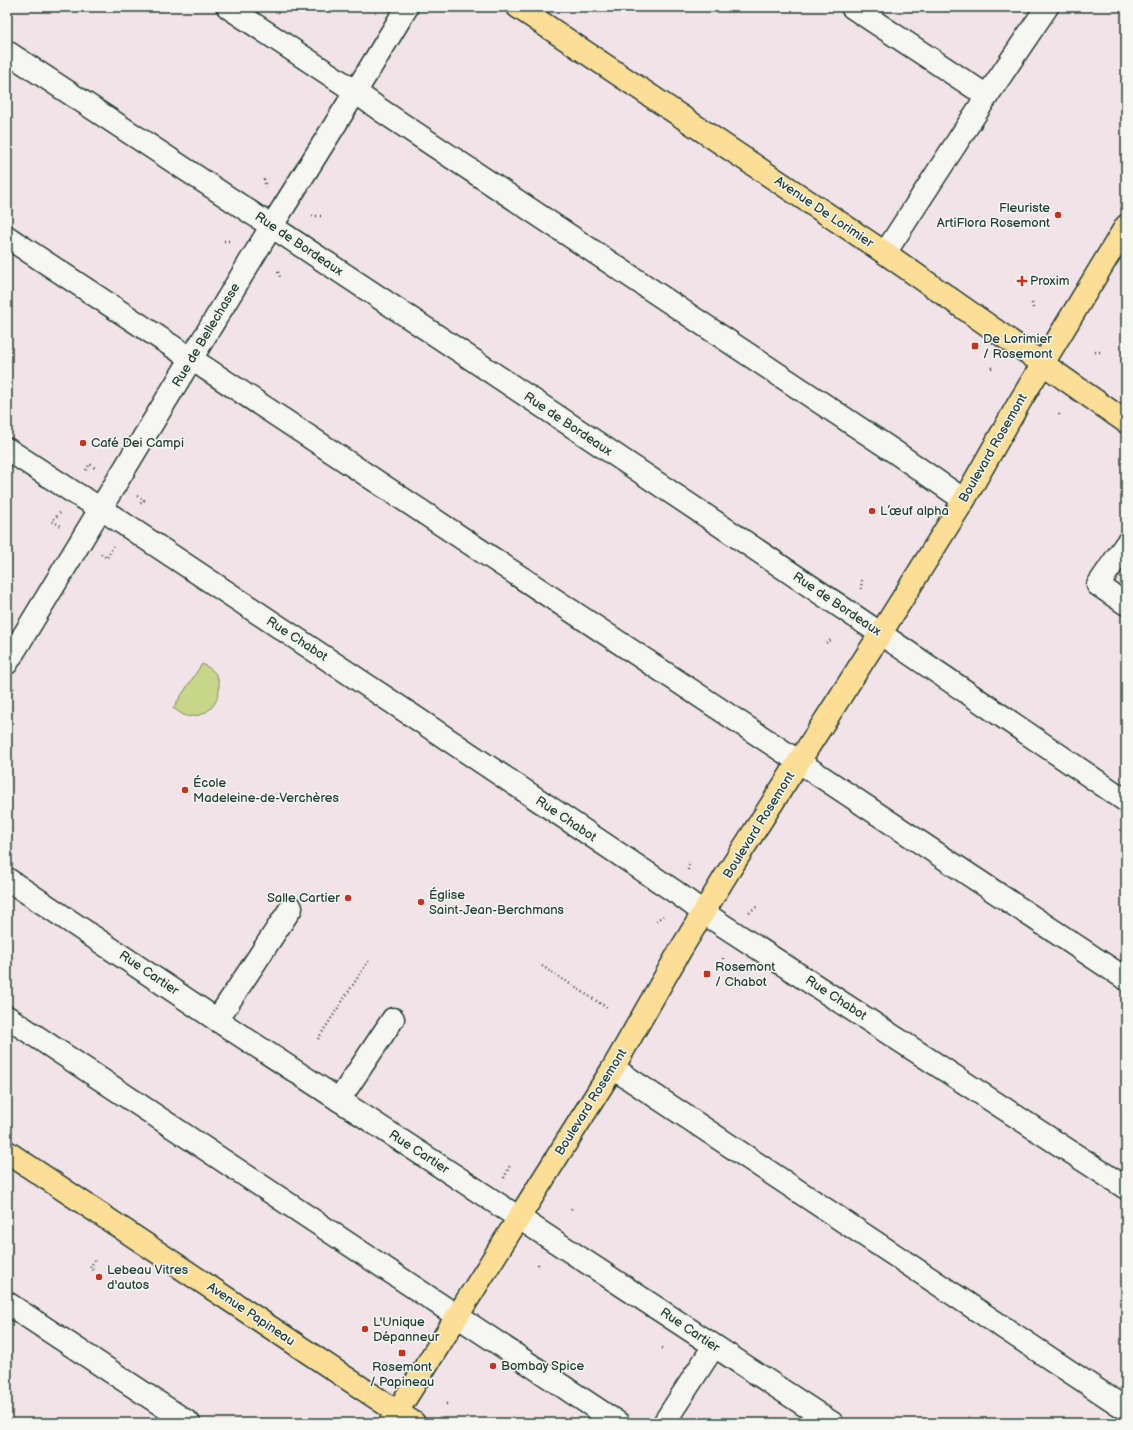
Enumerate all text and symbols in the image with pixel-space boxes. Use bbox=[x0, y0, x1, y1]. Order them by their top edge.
street label: Avenue De Lorimier bbox=[771, 173, 877, 251]
place label: Fleuriste ArtiFlora Rosemont bbox=[937, 200, 1050, 231]
street label: Rue de Bordeaux bbox=[252, 209, 346, 279]
marker: Fleuriste ArtiFlora Rosemont bbox=[1053, 210, 1063, 220]
place label: Proxim bbox=[1030, 273, 1070, 289]
marker: Proxim bbox=[1017, 276, 1027, 286]
street label: Rue de Bellechasse bbox=[169, 280, 244, 390]
place label: De Lorimier / Rosemont bbox=[983, 331, 1053, 362]
marker: De Lorimier / Rosemont bbox=[970, 341, 980, 351]
street label: Rue de Bordeaux bbox=[521, 389, 615, 459]
street label: Boulevard Rosemont bbox=[955, 391, 1031, 505]
place label: Café Dei Campi bbox=[91, 435, 184, 451]
marker: Café Dei Campi bbox=[78, 438, 88, 448]
place label: L’œuf alpha bbox=[880, 503, 949, 519]
marker: L’œuf alpha bbox=[867, 506, 877, 516]
street label: Rue de Bordeaux bbox=[790, 569, 884, 639]
street label: Rue Chabot bbox=[263, 613, 331, 665]
street label: Boulevard Rosemont bbox=[720, 769, 798, 881]
place label: École Madeleine-de-Verchères bbox=[193, 775, 340, 806]
marker: École Madeleine-de-Verchères bbox=[180, 785, 190, 795]
street label: Rue Chabot bbox=[532, 793, 600, 845]
place label: Église Saint-Jean-Berchmans bbox=[429, 887, 565, 918]
place label: Salle Cartier bbox=[267, 890, 340, 906]
marker: Salle Cartier bbox=[343, 893, 353, 903]
marker: Église Saint-Jean-Berchmans bbox=[416, 897, 426, 907]
street label: Rue Cartier bbox=[116, 947, 182, 999]
place label: Rosemont / Chabot bbox=[715, 959, 775, 990]
marker: Rosemont / Chabot bbox=[702, 969, 712, 979]
street label: Rue Chabot bbox=[802, 972, 870, 1024]
street label: Boulevard Rosemont bbox=[552, 1046, 630, 1158]
street label: Rue Cartier bbox=[386, 1127, 452, 1178]
place label: Lebeau Vitres d'autos bbox=[107, 1262, 189, 1293]
marker: Lebeau Vitres d'autos bbox=[94, 1272, 104, 1282]
street label: Avenue Papineau bbox=[204, 1279, 298, 1349]
street label: Rue Cartier bbox=[657, 1304, 723, 1356]
place label: L'Unique Dépanneur bbox=[373, 1314, 440, 1345]
marker: L'Unique Dépanneur bbox=[360, 1324, 370, 1334]
marker: Rosemont / Papineau bbox=[397, 1348, 407, 1358]
place label: Bombay Spice bbox=[501, 1358, 584, 1374]
place label: Rosemont / Papineau bbox=[370, 1359, 434, 1390]
marker: Bombay Spice bbox=[488, 1361, 498, 1371]

